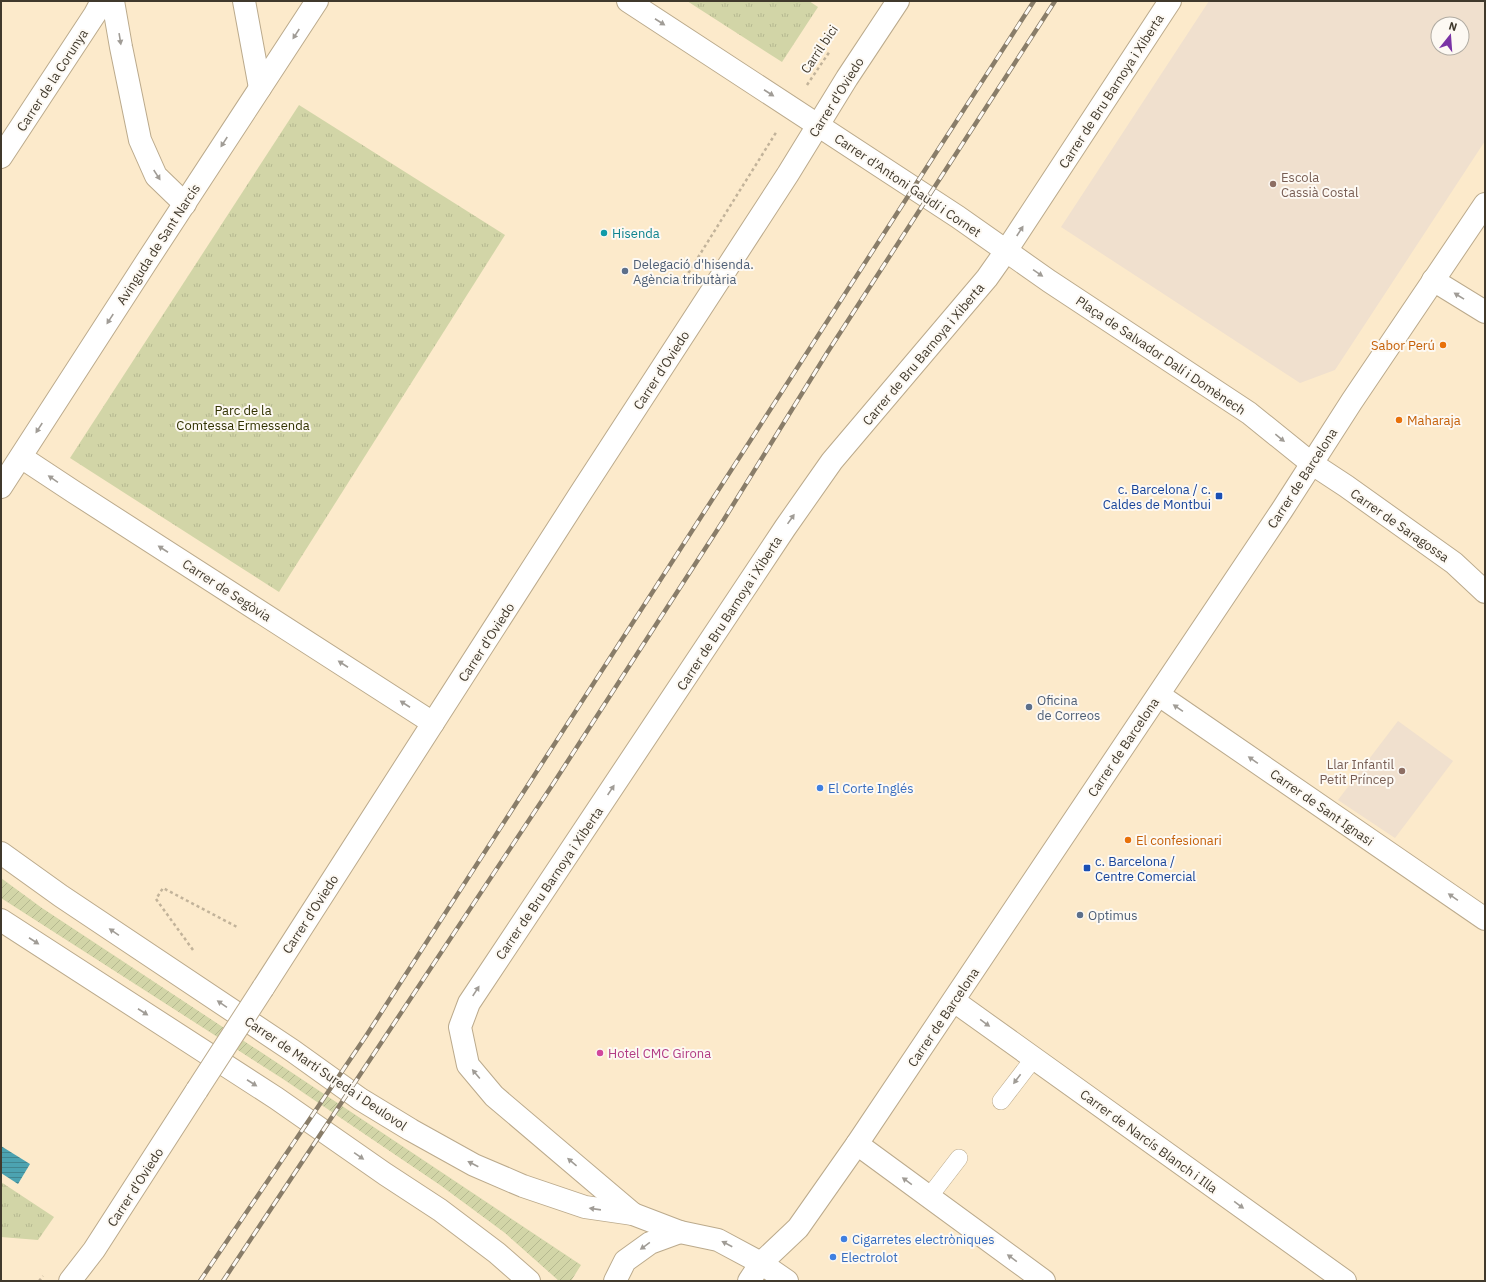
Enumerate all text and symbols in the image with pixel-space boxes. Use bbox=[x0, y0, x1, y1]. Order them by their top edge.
street label: Carrer de Bru Barnoya i Xiberta bbox=[1055, 11, 1168, 172]
north arrow bbox=[1430, 16, 1470, 56]
one-way arrow bbox=[655, 18, 666, 26]
text: N bbox=[1447, 19, 1459, 34]
street label: Carril bici bbox=[797, 22, 842, 77]
street label: Carrer de la Corunya bbox=[13, 26, 92, 135]
one-way arrow bbox=[292, 28, 299, 39]
one-way arrow bbox=[117, 33, 123, 46]
street label: Carrer d'Oviedo bbox=[805, 54, 868, 140]
one-way arrow bbox=[763, 90, 775, 97]
street label: Carrer d'Antoni Gaudí i Cornet bbox=[831, 130, 984, 241]
one-way arrow bbox=[221, 137, 228, 148]
place label: Escola Cassià Costal bbox=[1281, 169, 1359, 201]
one-way arrow bbox=[153, 170, 161, 180]
marker: Escola Cassià Costal bbox=[1268, 179, 1278, 189]
street label: Avinguda de Sant Narcís bbox=[113, 180, 204, 308]
place label: Hisenda bbox=[612, 225, 660, 242]
one-way arrow bbox=[1016, 225, 1024, 236]
marker: Hisenda bbox=[599, 228, 609, 238]
place label: Delegació d'hisenda. Agència tributària bbox=[633, 256, 754, 288]
marker: Delegació d'hisenda. Agència tributària bbox=[620, 266, 630, 276]
one-way arrow bbox=[1033, 269, 1044, 277]
street label: Carrer de Bru Barnoya i Xiberta bbox=[859, 280, 988, 429]
street label: Plaça de Salvador Dalí i Domènech bbox=[1073, 292, 1249, 419]
one-way arrow bbox=[1454, 292, 1464, 300]
one-way arrow bbox=[106, 313, 113, 324]
street label: Carrer d'Oviedo bbox=[630, 328, 693, 413]
place label: Sabor Perú bbox=[1371, 337, 1435, 354]
marker: Sabor Perú bbox=[1438, 340, 1448, 350]
park label: Parc de la Comtessa Ermessenda bbox=[176, 402, 310, 434]
place label: Maharaja bbox=[1407, 412, 1461, 429]
marker: Maharaja bbox=[1394, 415, 1404, 425]
one-way arrow bbox=[36, 422, 43, 434]
street label: Carrer de Barcelona bbox=[1264, 425, 1341, 532]
one-way arrow bbox=[1274, 433, 1285, 442]
one-way arrow bbox=[48, 475, 59, 483]
place label: c. Barcelona / c. Caldes de Montbui bbox=[1103, 481, 1211, 513]
street label: Carrer de Saragossa bbox=[1347, 485, 1453, 566]
marker: c. Barcelona / c. Caldes de Montbui bbox=[1214, 491, 1224, 501]
one-way arrow bbox=[787, 513, 795, 524]
street label: Carrer de Bru Barnoya i Xiberta bbox=[673, 533, 786, 694]
one-way arrow bbox=[158, 545, 168, 553]
street label: Carrer de Segòvia bbox=[179, 555, 274, 625]
street label: Carrer d'Oviedo bbox=[455, 600, 518, 685]
one-way arrow bbox=[337, 661, 349, 668]
place label: Oficina de Correos bbox=[1037, 692, 1100, 724]
street label: Carrer de Barcelona bbox=[1084, 694, 1163, 800]
one-way arrow bbox=[399, 700, 410, 708]
marker: Oficina de Correos bbox=[1024, 702, 1034, 712]
one-way arrow bbox=[1173, 704, 1183, 712]
one-way arrow bbox=[1248, 756, 1259, 764]
place label: Llar Infantil Petit Príncep bbox=[1320, 756, 1394, 788]
street label: Carrer de Sant Ignasi bbox=[1267, 765, 1377, 850]
marker: Llar Infantil Petit Príncep bbox=[1397, 766, 1407, 776]
place label: El Corte Inglés bbox=[828, 780, 914, 797]
marker: El Corte Inglés bbox=[815, 783, 825, 793]
one-way arrow bbox=[607, 785, 615, 795]
street label: Carrer de Bru Barnoya i Xiberta bbox=[492, 804, 607, 963]
place label: El confesionari bbox=[1136, 832, 1222, 849]
marker: El confesionari bbox=[1123, 835, 1133, 845]
place label: c. Barcelona / Centre Comercial bbox=[1095, 853, 1196, 885]
marker: c. Barcelona / Centre Comercial bbox=[1082, 863, 1092, 873]
street label: Carrer d'Oviedo bbox=[279, 872, 342, 957]
one-way arrow bbox=[1448, 893, 1458, 901]
place label: Optimus bbox=[1088, 907, 1138, 924]
marker: Optimus bbox=[1075, 910, 1085, 920]
one-way arrow bbox=[109, 928, 119, 936]
one-way arrow bbox=[29, 937, 39, 945]
street label: Carrer de Barcelona bbox=[904, 964, 983, 1070]
one-way arrow bbox=[473, 985, 480, 997]
one-way arrow bbox=[217, 1000, 227, 1008]
one-way arrow bbox=[138, 1008, 148, 1016]
street label: Carrer de Martí Sureda i Deulovol bbox=[241, 1013, 410, 1134]
one-way arrow bbox=[980, 1019, 991, 1027]
place label: Hotel CMC Girona bbox=[608, 1045, 711, 1062]
marker: Hotel CMC Girona bbox=[595, 1048, 605, 1058]
one-way arrow bbox=[471, 1069, 480, 1079]
one-way arrow bbox=[1013, 1074, 1022, 1085]
one-way arrow bbox=[247, 1079, 257, 1087]
street label: Carrer de Narcís Blanch i Illa bbox=[1077, 1086, 1221, 1197]
street label: Carrer d'Oviedo bbox=[104, 1145, 167, 1230]
one-way arrow bbox=[354, 1152, 365, 1160]
one-way arrow bbox=[566, 1157, 577, 1166]
one-way arrow bbox=[467, 1161, 479, 1167]
one-way arrow bbox=[902, 1177, 913, 1185]
one-way arrow bbox=[1234, 1201, 1244, 1209]
one-way arrow bbox=[589, 1206, 601, 1212]
place label: Cigarretes electròniques bbox=[852, 1231, 995, 1248]
marker: Cigarretes electròniques bbox=[839, 1234, 849, 1244]
one-way arrow bbox=[721, 1241, 733, 1248]
one-way arrow bbox=[639, 1242, 650, 1251]
place label: Electrolot bbox=[841, 1249, 898, 1266]
marker: Electrolot bbox=[828, 1252, 838, 1262]
one-way arrow bbox=[1007, 1254, 1018, 1262]

